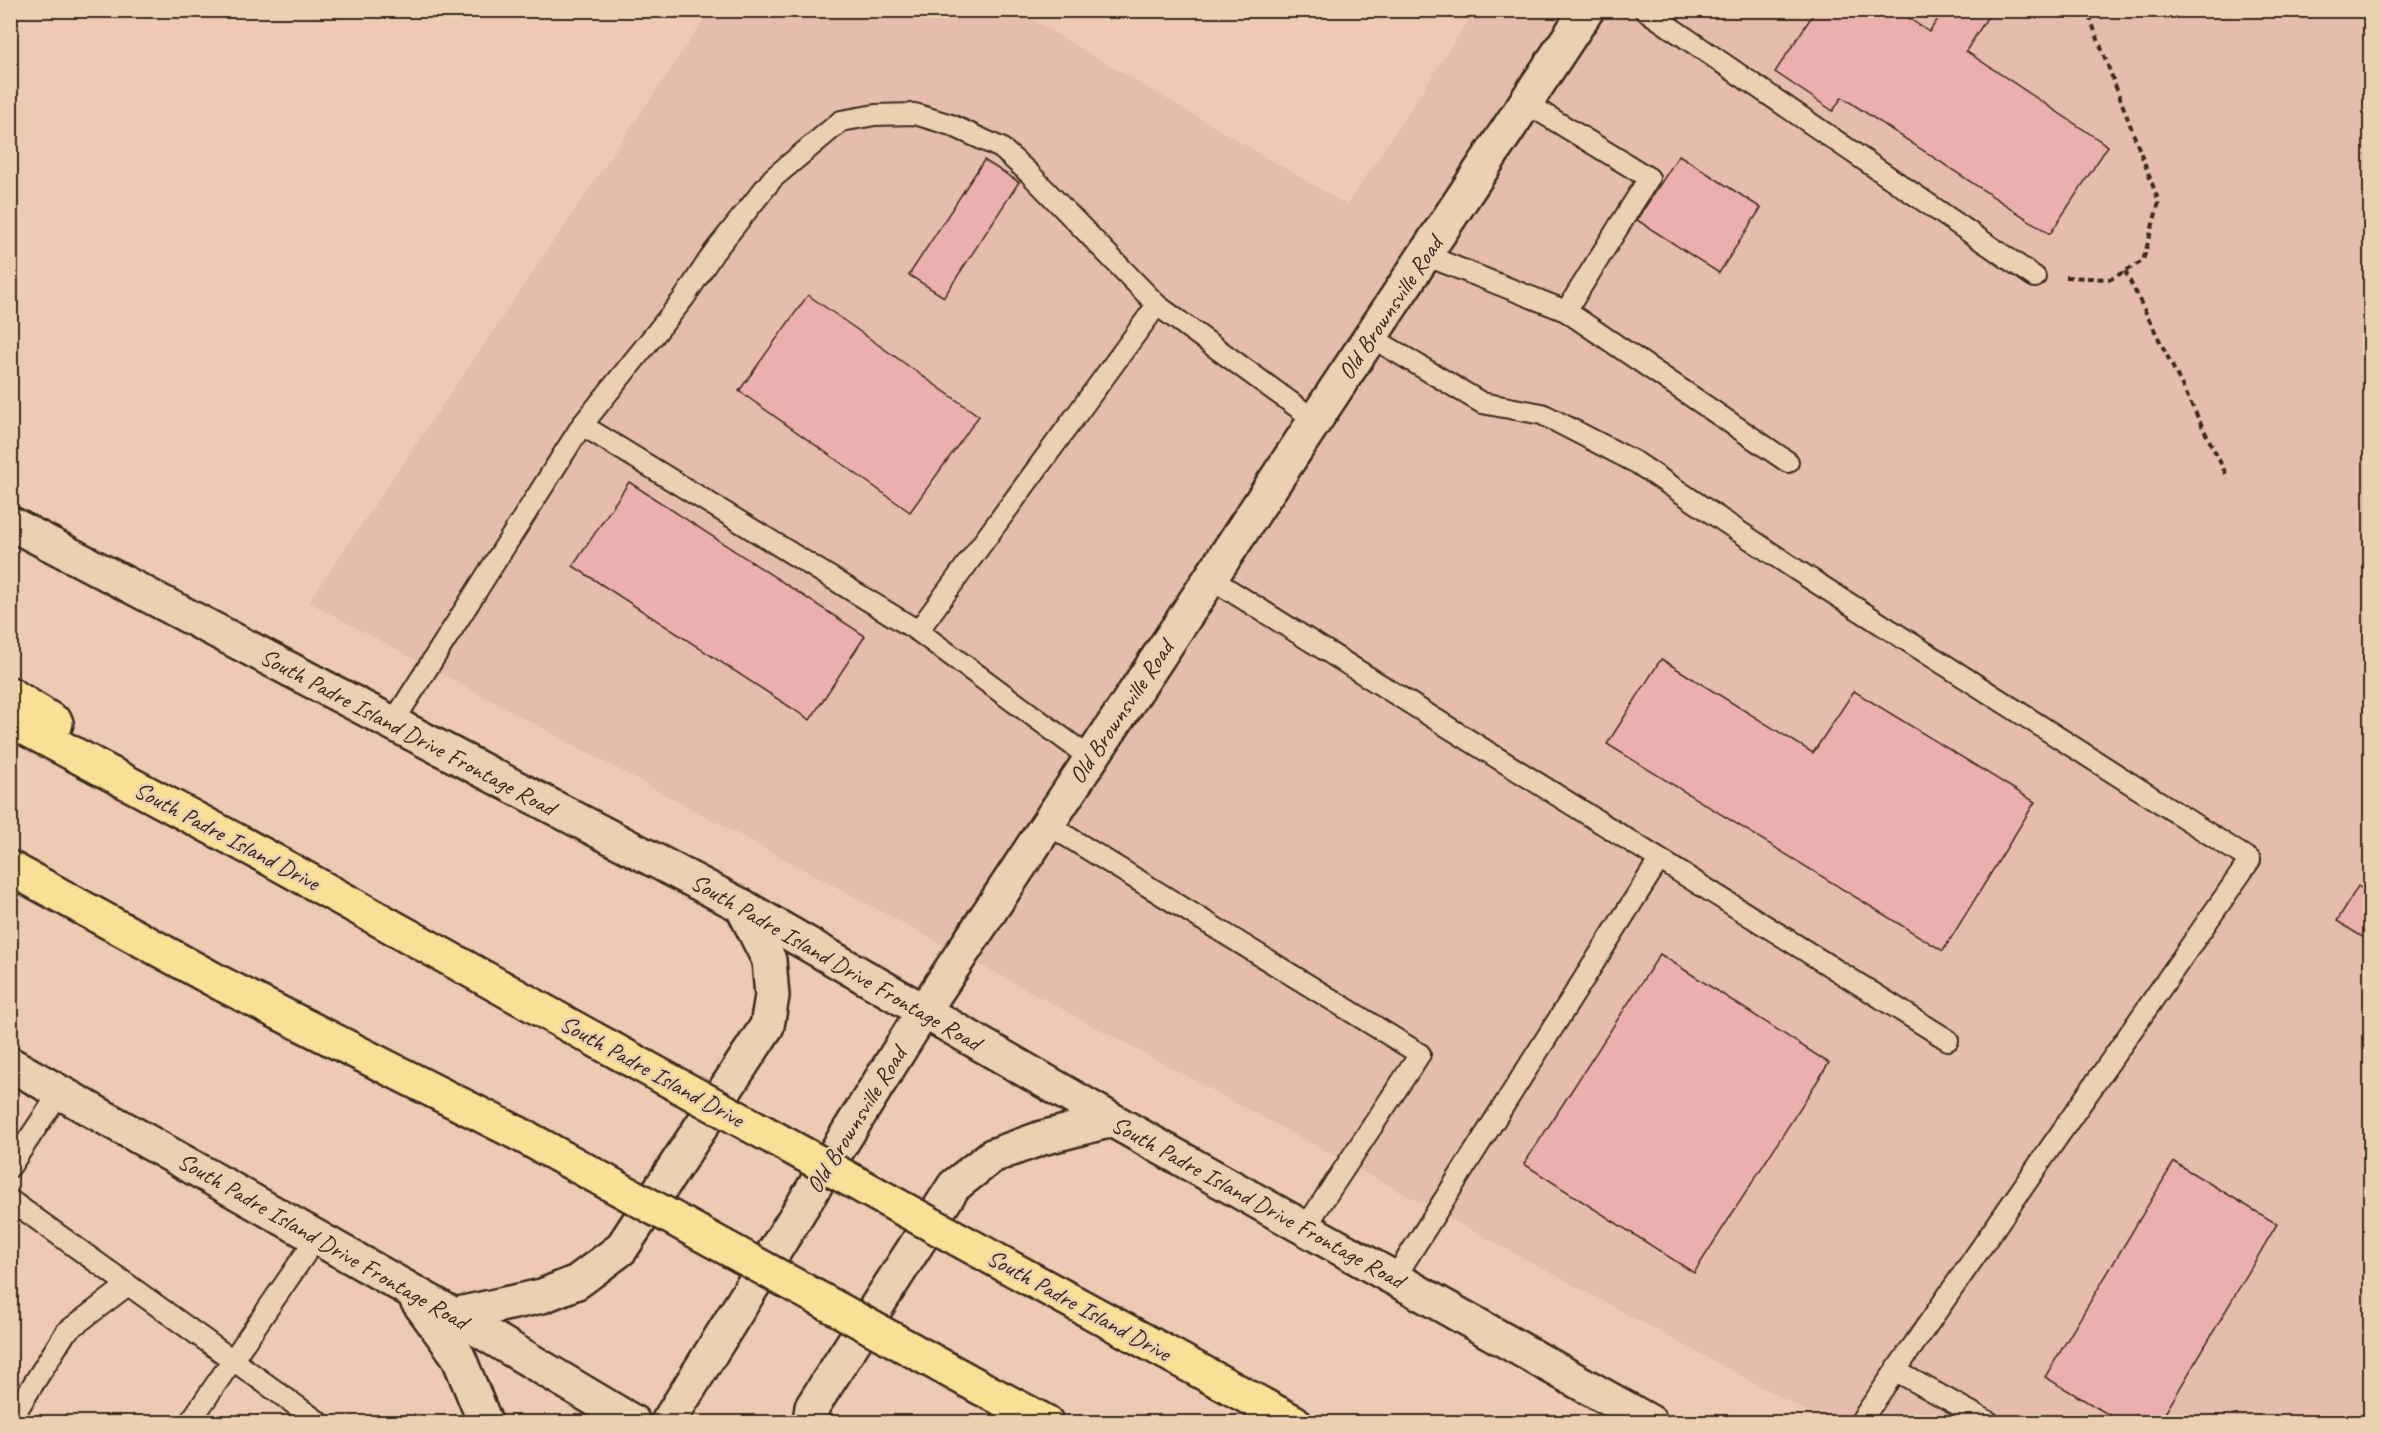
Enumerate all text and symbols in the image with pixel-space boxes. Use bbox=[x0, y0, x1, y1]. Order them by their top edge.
street label: Old Brownsville Road bbox=[1331, 228, 1451, 386]
street label: Old Brownsville Road bbox=[1062, 632, 1182, 790]
street label: South Padre Island Drive Frontage Road bbox=[255, 641, 564, 824]
street label: South Padre Island Drive bbox=[129, 775, 327, 898]
street label: South Padre Island Drive Frontage Road bbox=[686, 866, 989, 1059]
street label: South Padre Island Drive bbox=[555, 1008, 751, 1135]
street label: Old Brownsville Road bbox=[799, 1038, 915, 1199]
street label: South Padre Island Drive Frontage Road bbox=[1106, 1109, 1413, 1297]
street label: South Padre Island Drive Frontage Road bbox=[173, 1145, 476, 1338]
street label: South Padre Island Drive bbox=[982, 1242, 1178, 1369]

